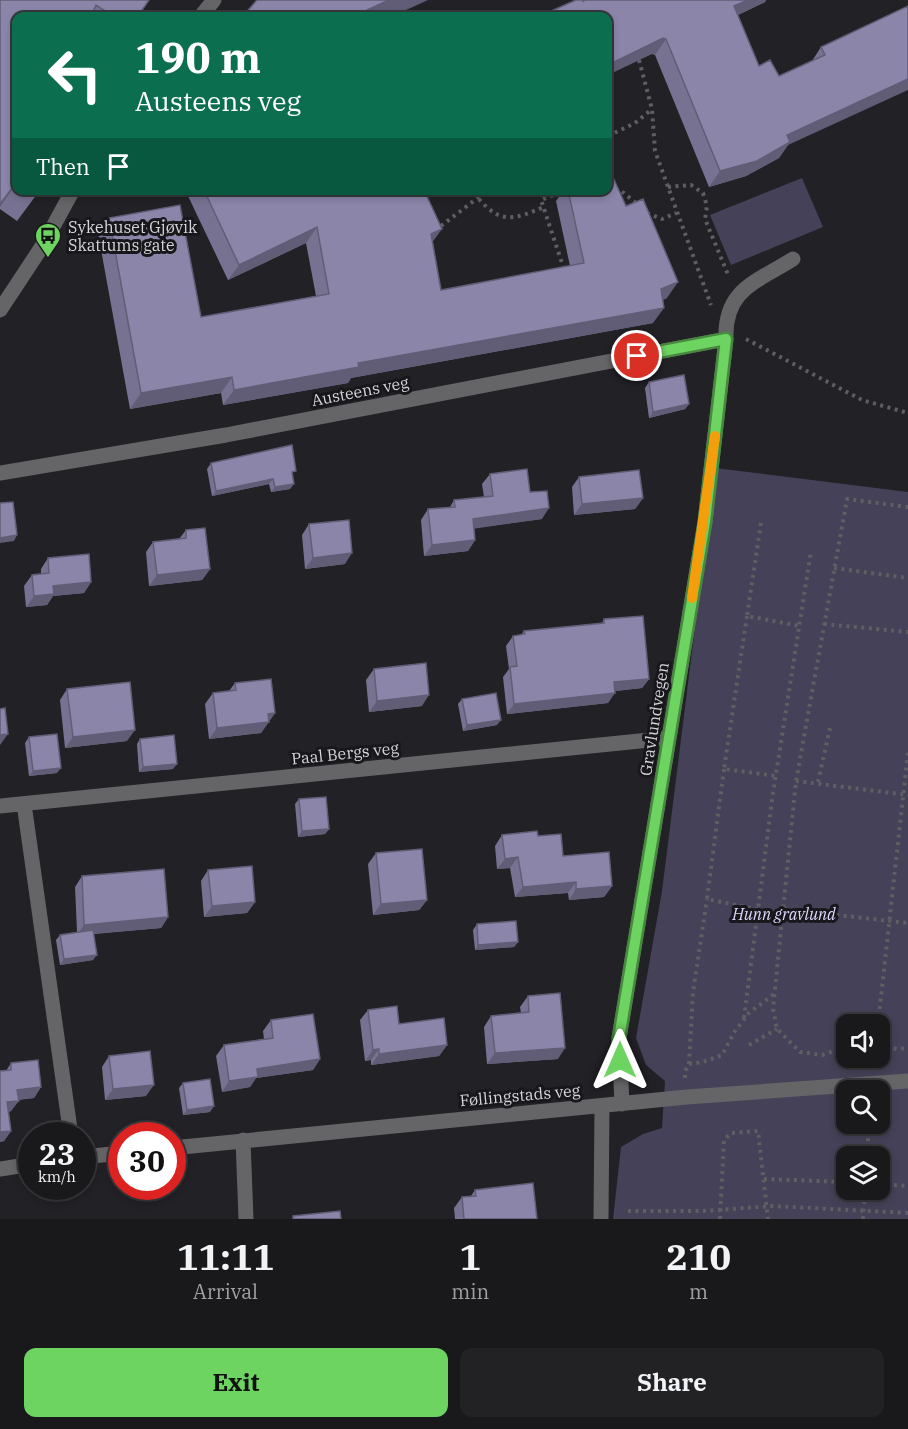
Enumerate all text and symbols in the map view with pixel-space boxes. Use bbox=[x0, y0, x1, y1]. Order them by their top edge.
text: 190 m bbox=[135, 30, 261, 85]
icon: left bbox=[36, 36, 114, 114]
text: Austeens veg bbox=[135, 83, 301, 118]
icon: arrive bbox=[102, 150, 135, 183]
text: Then bbox=[36, 152, 90, 181]
place label: Sykehuset Gjøvik Skattums gate bbox=[68, 217, 198, 255]
bus stop icon: Sykehuset Gjøvik Skattums gate bbox=[33, 221, 63, 259]
pin bbox=[611, 330, 662, 381]
icon: arrive bbox=[620, 339, 653, 372]
street label: Austeens veg bbox=[310, 372, 411, 410]
street label: Gravlundvegen bbox=[635, 661, 673, 777]
street label: Paal Bergs veg bbox=[290, 737, 400, 769]
park label: Hunn gravlund bbox=[731, 904, 836, 924]
map controls bbox=[836, 1014, 890, 1200]
button: sound bbox=[836, 1014, 890, 1068]
position arrow bbox=[588, 1028, 652, 1092]
street label: Føllingstads veg bbox=[459, 1080, 581, 1110]
button: search bbox=[836, 1080, 890, 1134]
speed limit sign: 30 bbox=[108, 1122, 186, 1200]
text: 23 bbox=[39, 1134, 75, 1173]
button: layers bbox=[836, 1146, 890, 1200]
text: km/h bbox=[38, 1167, 76, 1186]
text: 11:11 bbox=[177, 1233, 274, 1280]
text: 1 bbox=[459, 1233, 481, 1280]
text: 210 bbox=[666, 1233, 731, 1280]
text: Arrival bbox=[193, 1278, 258, 1305]
text: min bbox=[451, 1278, 489, 1305]
text: m bbox=[689, 1278, 708, 1305]
button: Exit bbox=[24, 1348, 448, 1417]
button: Share bbox=[460, 1348, 884, 1417]

